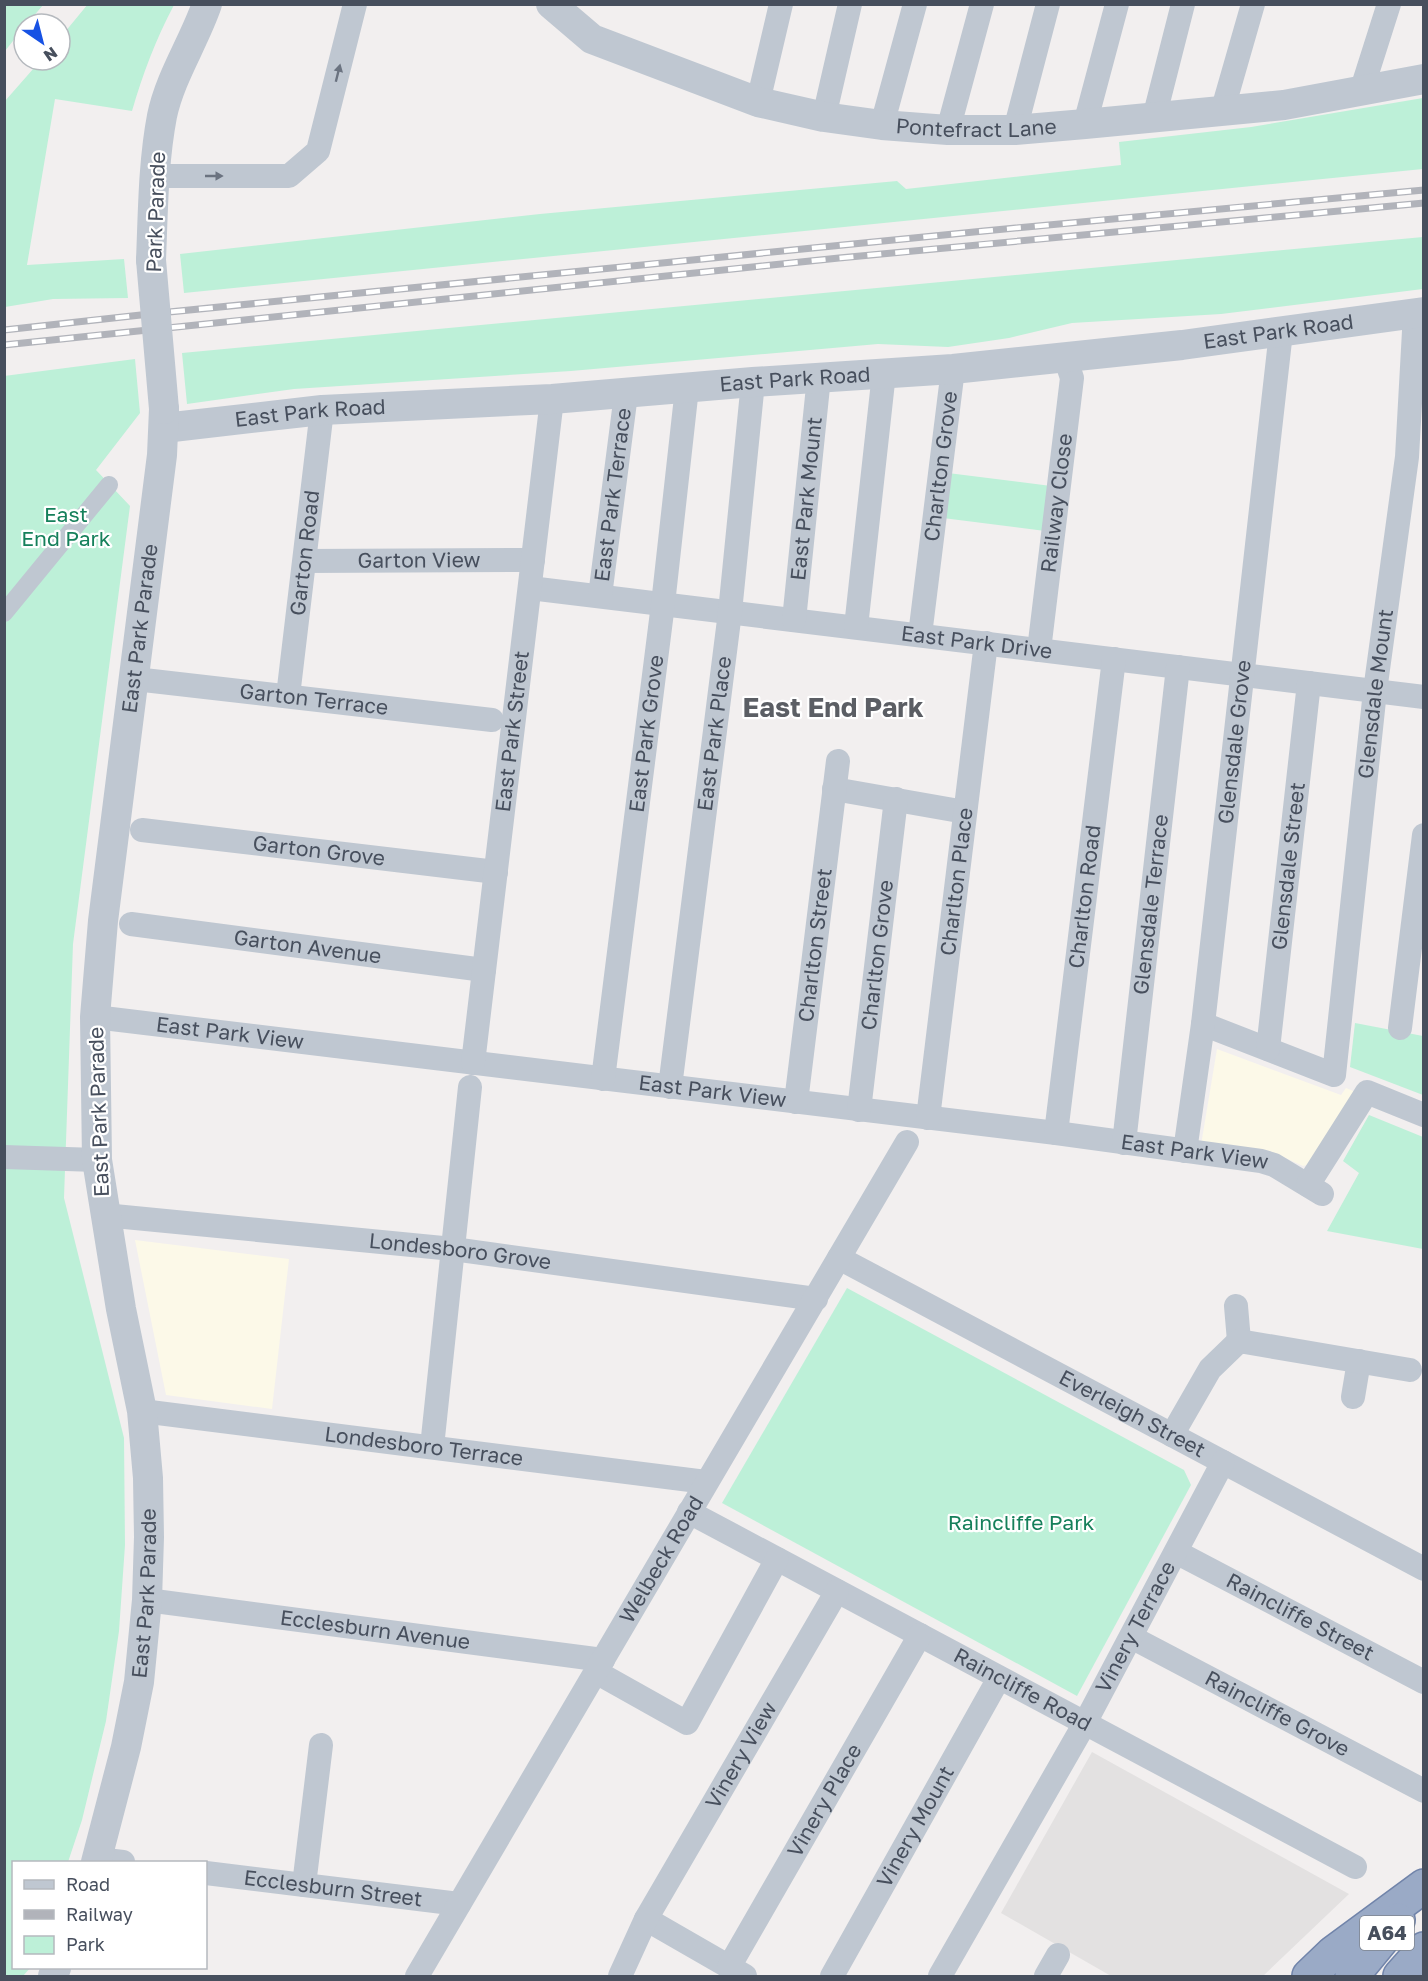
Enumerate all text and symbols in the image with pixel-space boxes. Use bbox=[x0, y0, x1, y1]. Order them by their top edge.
north arrow bbox=[12, 12, 72, 72]
text: N bbox=[40, 43, 61, 66]
one-way arrow bbox=[333, 63, 343, 82]
street label: Pontefract Lane bbox=[895, 112, 1058, 142]
street label: Park Parade bbox=[140, 151, 170, 273]
one-way arrow bbox=[204, 171, 223, 181]
street label: East Park Road bbox=[1201, 308, 1355, 354]
street label: East Park Road bbox=[718, 360, 871, 397]
street label: Charlton Grove bbox=[918, 389, 962, 543]
street label: East Park Road bbox=[233, 393, 386, 432]
street label: East Park Terrace bbox=[588, 406, 636, 583]
street label: East Park Mount bbox=[784, 415, 827, 582]
street label: Railway Close bbox=[1035, 432, 1077, 574]
street label: Garton Road bbox=[284, 489, 324, 617]
park label: East End Park bbox=[21, 501, 111, 551]
street label: East Park Parade bbox=[115, 542, 163, 715]
street label: Garton View bbox=[357, 546, 481, 573]
street label: Glensdale Mount bbox=[1352, 607, 1398, 780]
street label: East Park Drive bbox=[900, 619, 1054, 664]
street label: East Park Street bbox=[489, 649, 534, 813]
street label: East Park Grove bbox=[623, 653, 668, 814]
street label: East Park Place bbox=[691, 655, 736, 813]
street label: Glensdale Grove bbox=[1212, 659, 1256, 825]
street label: Garton Terrace bbox=[238, 677, 390, 720]
district label: East End Park bbox=[742, 691, 924, 723]
street label: Glensdale Street bbox=[1265, 781, 1310, 951]
street label: Charlton Place bbox=[934, 806, 978, 957]
street label: Glensdale Terrace bbox=[1127, 813, 1173, 996]
street label: Charlton Road bbox=[1062, 823, 1106, 970]
street label: Garton Grove bbox=[251, 829, 386, 871]
street label: Charlton Street bbox=[792, 867, 837, 1024]
street label: Charlton Grove bbox=[855, 878, 898, 1032]
street label: Garton Avenue bbox=[232, 924, 383, 969]
street label: East Park View bbox=[155, 1010, 306, 1054]
street label: East Park Parade bbox=[82, 1026, 114, 1198]
street label: East Park View bbox=[637, 1069, 788, 1112]
street label: East Park View bbox=[1119, 1128, 1270, 1174]
street label: Londesboro Grove bbox=[368, 1227, 553, 1274]
street label: Everleigh Street bbox=[1055, 1363, 1210, 1462]
street label: Londesboro Terrace bbox=[323, 1420, 525, 1471]
street label: Welbeck Road bbox=[613, 1491, 708, 1627]
street label: East Park Parade bbox=[125, 1508, 161, 1680]
park label: Raincliffe Park bbox=[948, 1509, 1094, 1535]
street label: Vinery Terrace bbox=[1089, 1556, 1180, 1697]
street label: Raincliffe Street bbox=[1222, 1567, 1379, 1666]
street label: Ecclesburn Avenue bbox=[279, 1604, 472, 1654]
street label: Raincliffe Road bbox=[950, 1642, 1096, 1736]
street label: Raincliffe Grove bbox=[1201, 1664, 1354, 1762]
street label: Vinery View bbox=[699, 1697, 782, 1813]
street label: Vinery Place bbox=[781, 1739, 867, 1861]
street label: Vinery Mount bbox=[870, 1761, 959, 1892]
legend bbox=[12, 1861, 207, 1969]
street label: Ecclesburn Street bbox=[242, 1864, 424, 1911]
text: Road bbox=[66, 1873, 110, 1895]
text: Railway bbox=[66, 1903, 133, 1925]
road number: A64 bbox=[1360, 1916, 1414, 1950]
text: Park bbox=[66, 1933, 105, 1955]

